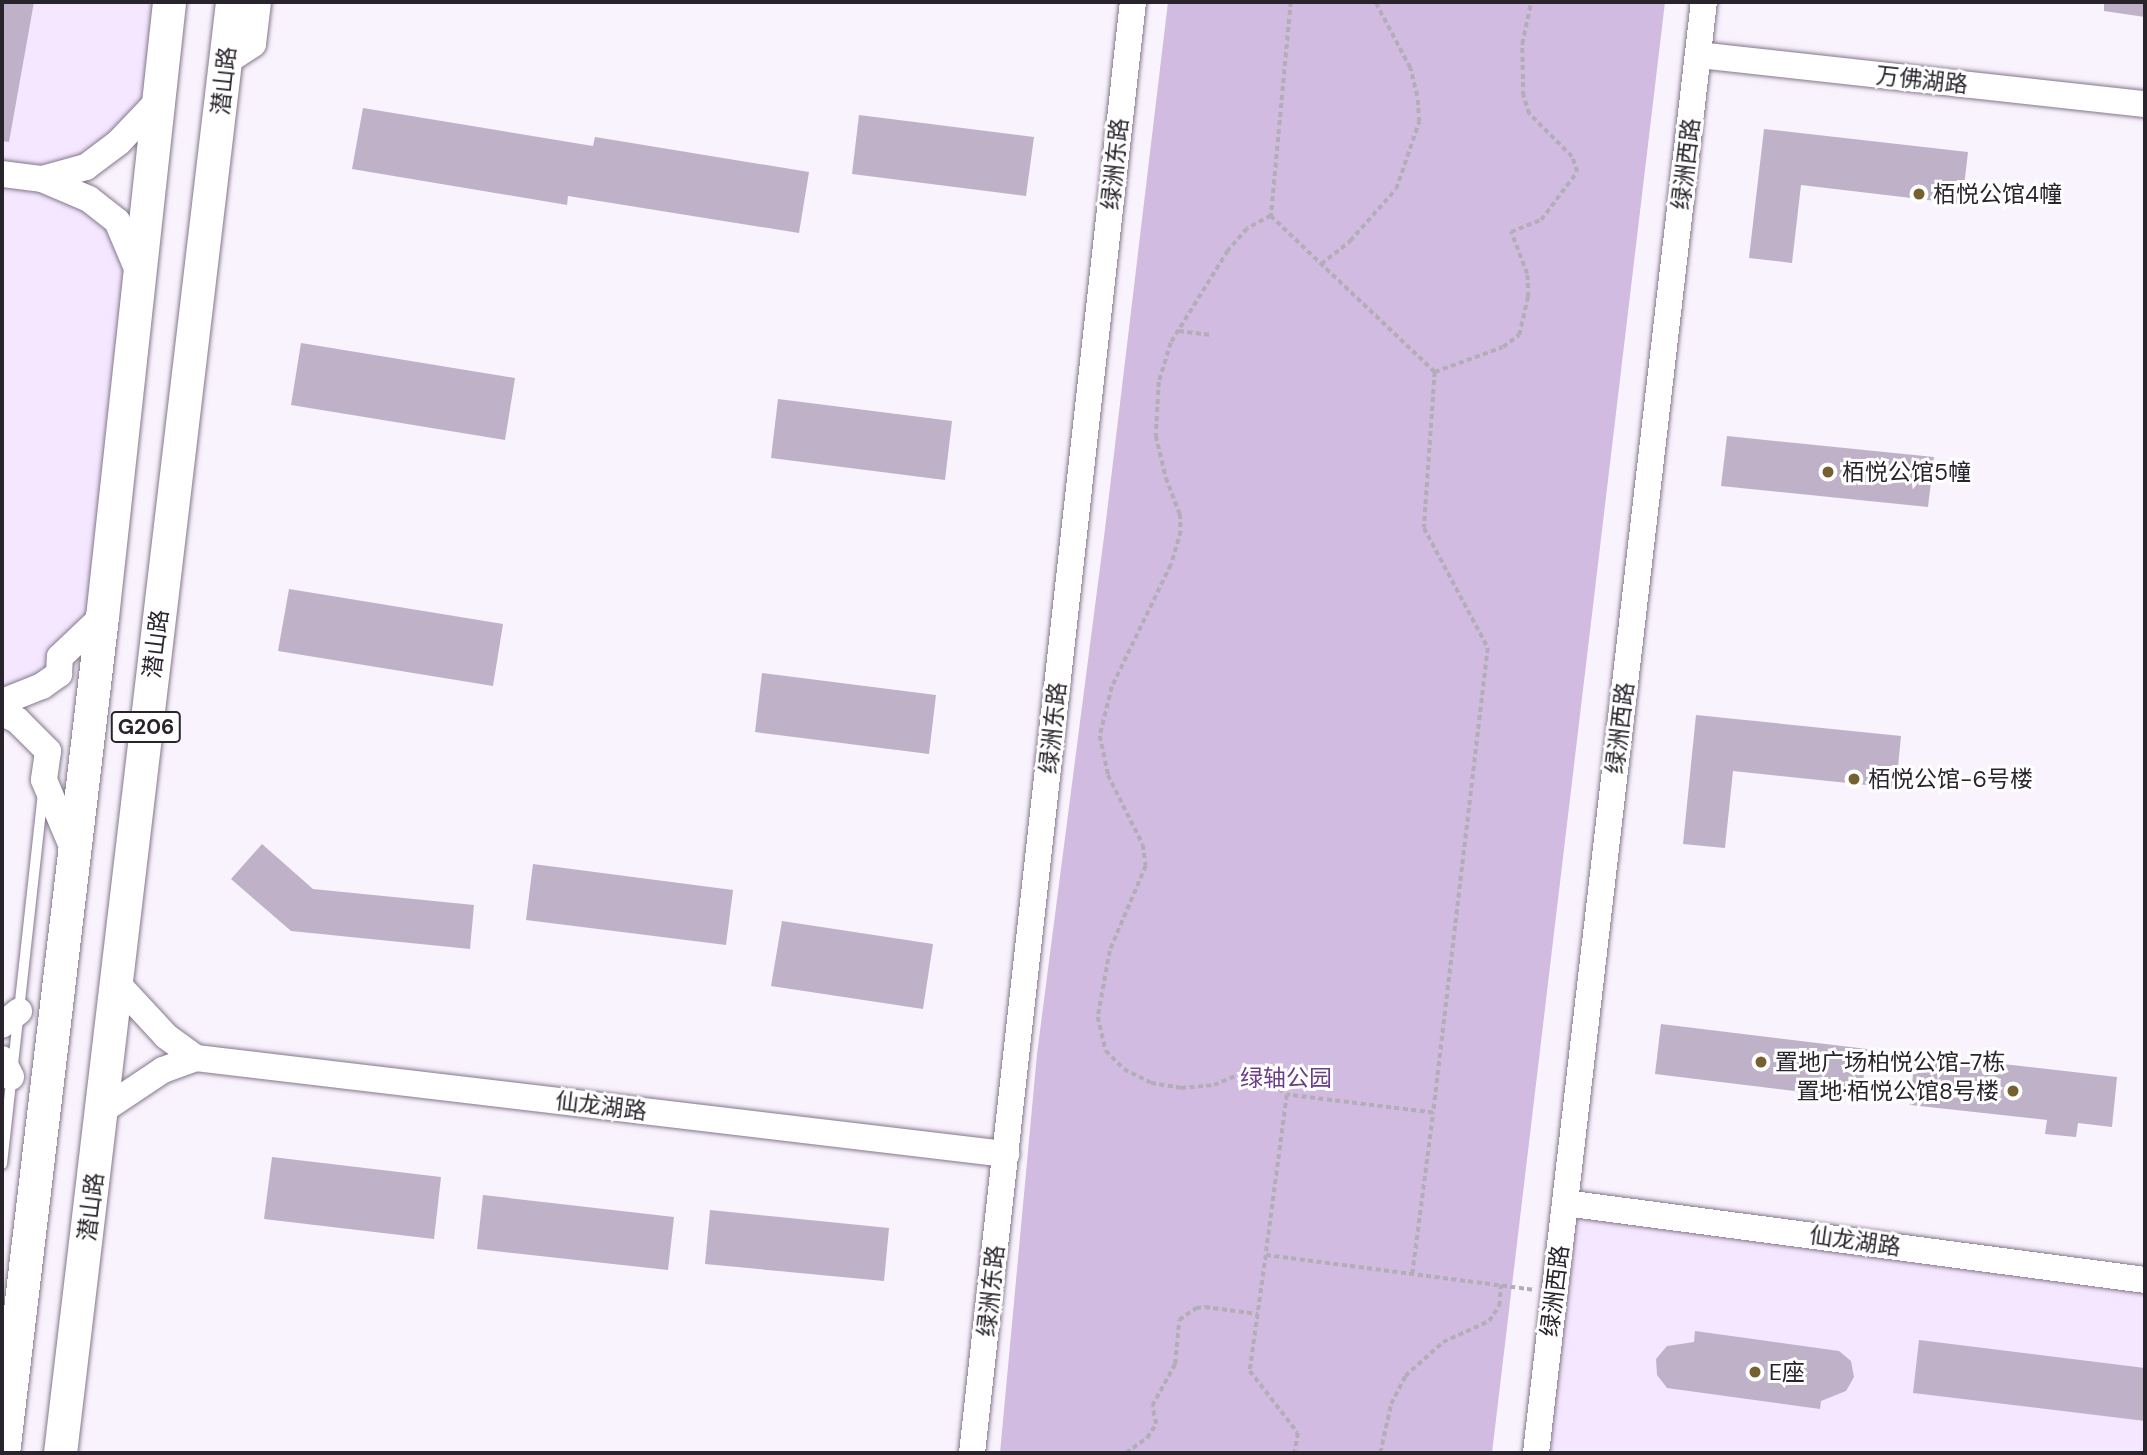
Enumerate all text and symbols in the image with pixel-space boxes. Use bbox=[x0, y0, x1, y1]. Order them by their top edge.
street label: 潜山路 bbox=[207, 45, 241, 117]
street label: 万佛湖路 bbox=[1875, 61, 1969, 99]
street label: 绿洲东路 bbox=[1096, 117, 1134, 211]
street label: 绿洲西路 bbox=[1667, 117, 1705, 211]
place label: 栢悦公馆4幢 bbox=[1933, 180, 2062, 208]
marker: 栢悦公馆4幢 bbox=[1911, 186, 1927, 202]
place label: 栢悦公馆5幢 bbox=[1842, 458, 1971, 486]
marker: 栢悦公馆5幢 bbox=[1820, 464, 1836, 480]
street label: 潜山路 bbox=[138, 608, 174, 680]
street label: 绿洲东路 bbox=[1034, 681, 1072, 775]
street label: 绿洲西路 bbox=[1601, 681, 1639, 775]
road number: G206 bbox=[109, 710, 183, 744]
place label: 栢悦公馆-6号楼 bbox=[1868, 765, 2033, 793]
marker: 栢悦公馆-6号楼 bbox=[1846, 771, 1862, 787]
place label: 置地广场柏悦公馆-7栋 bbox=[1775, 1048, 2005, 1076]
marker: 置地广场柏悦公馆-7栋 bbox=[1753, 1054, 1769, 1070]
park label: 绿轴公园 bbox=[1240, 1064, 1332, 1092]
place label: 置地·栢悦公馆8号楼 bbox=[1796, 1077, 1999, 1105]
marker: 置地·栢悦公馆8号楼 bbox=[2005, 1083, 2021, 1099]
street label: 仙龙湖路 bbox=[554, 1087, 648, 1125]
street label: 潜山路 bbox=[73, 1171, 109, 1243]
street label: 仙龙湖路 bbox=[1808, 1221, 1902, 1261]
street label: 绿洲东路 bbox=[972, 1244, 1010, 1338]
street label: 绿洲西路 bbox=[1536, 1244, 1574, 1338]
place label: E座 bbox=[1769, 1358, 1805, 1386]
marker: E座 bbox=[1747, 1364, 1763, 1380]

